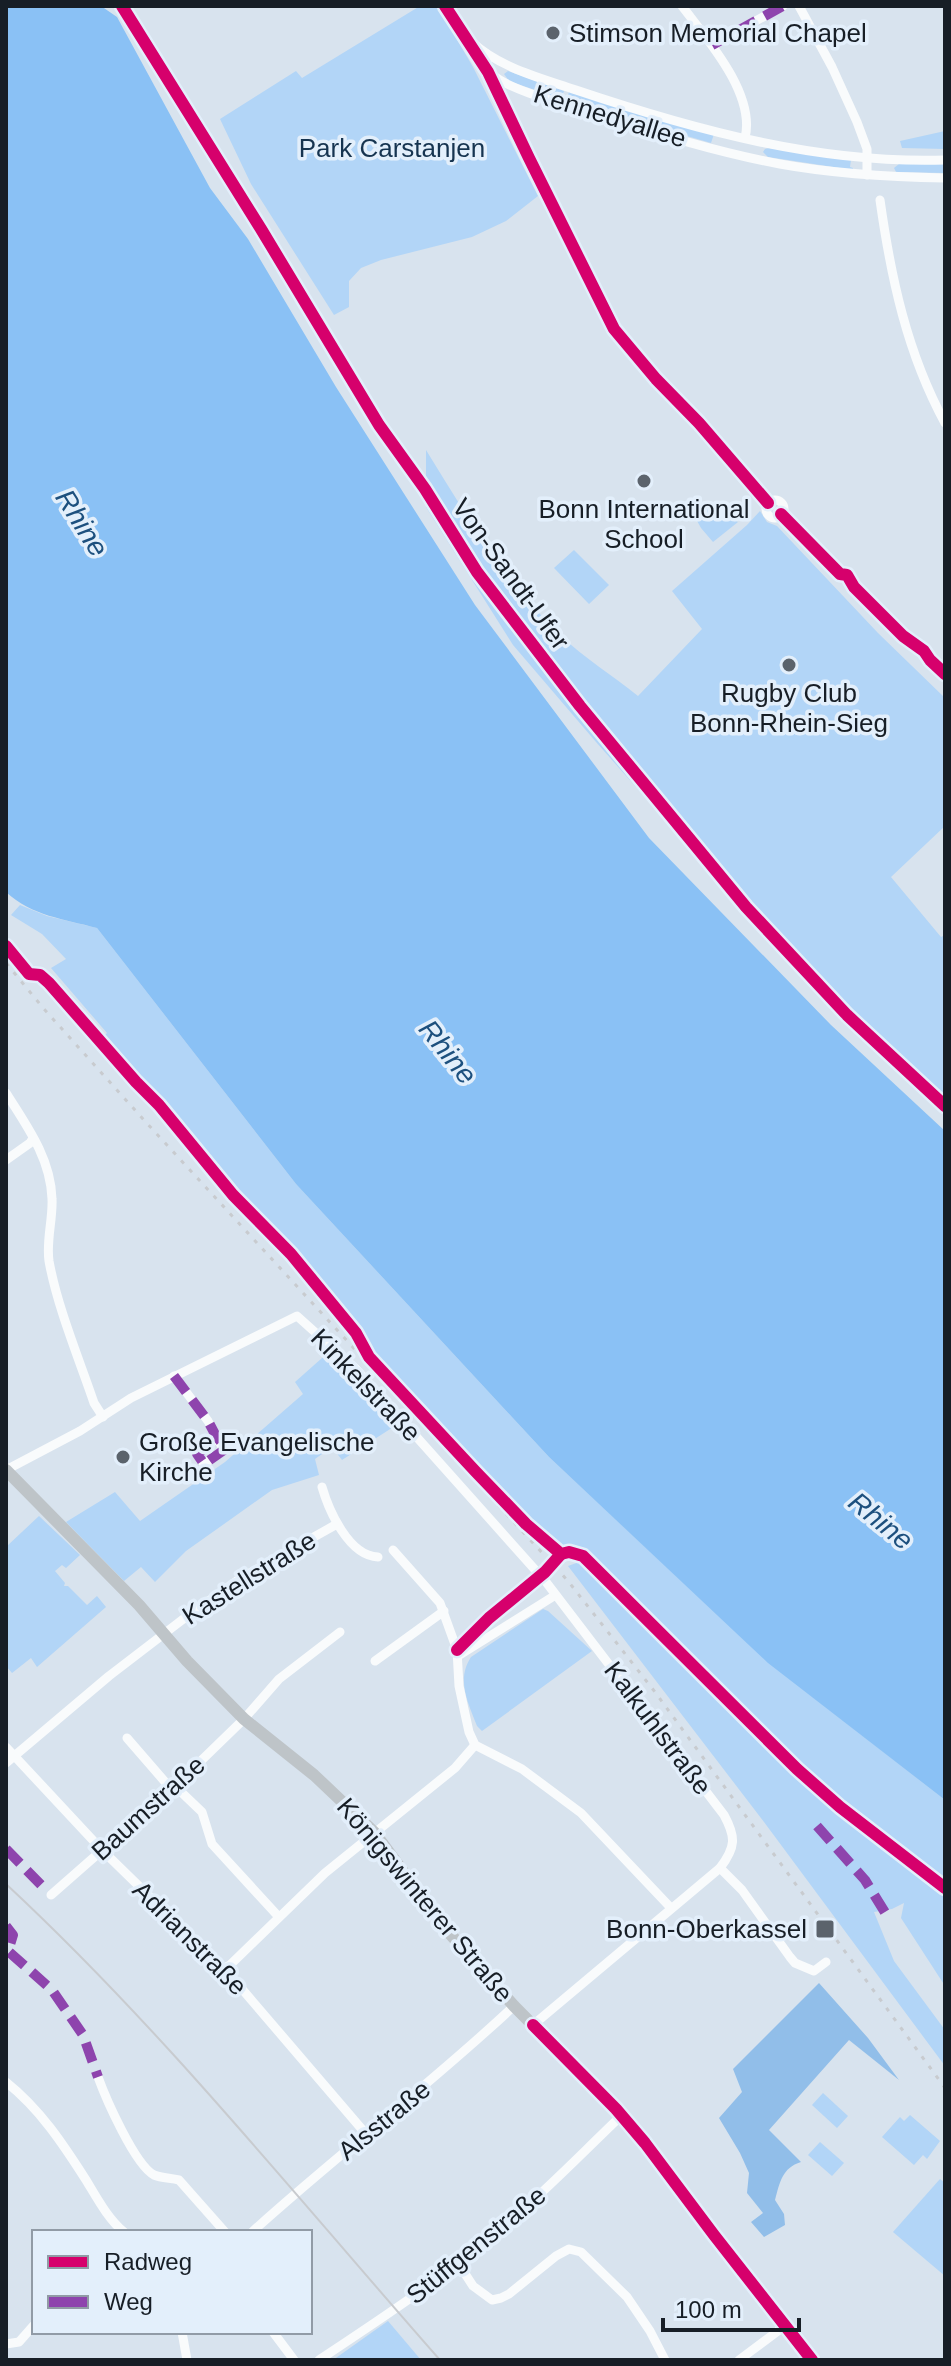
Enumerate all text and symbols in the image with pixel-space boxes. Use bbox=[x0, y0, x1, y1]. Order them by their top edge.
place label: Stimson Memorial Chapel bbox=[569, 18, 867, 48]
marker: Stimson Memorial Chapel bbox=[544, 24, 562, 42]
street label: Kennedyallee bbox=[530, 79, 690, 153]
park label: Park Carstanjen bbox=[299, 133, 485, 163]
marker: Bonn International School bbox=[635, 472, 653, 490]
water label: Rhine bbox=[49, 484, 115, 562]
street label: Von-Sandt-Ufer bbox=[446, 493, 576, 656]
place label: Bonn International School bbox=[538, 494, 750, 554]
marker: Rugby Club Bonn-Rhein-Sieg bbox=[780, 656, 798, 674]
place label: Rugby Club Bonn-Rhein-Sieg bbox=[690, 678, 888, 738]
water label: Rhine bbox=[413, 1014, 483, 1090]
street label: Kinkelstraße bbox=[305, 1323, 427, 1447]
place label: Große Evangelische Kirche bbox=[139, 1427, 375, 1487]
marker: Große Evangelische Kirche bbox=[114, 1448, 132, 1466]
water label: Rhine bbox=[843, 1486, 919, 1556]
street label: Kastellstraße bbox=[177, 1525, 321, 1631]
street label: Kalkuhlstraße bbox=[598, 1655, 718, 1801]
street label: Baumstraße bbox=[85, 1749, 211, 1867]
street label: Königswinterer Straße bbox=[331, 1792, 519, 2008]
street label: Adrianstraße bbox=[127, 1875, 253, 2001]
place label: Bonn-Oberkassel bbox=[606, 1914, 807, 1944]
marker: Bonn-Oberkassel bbox=[814, 1918, 836, 1940]
street label: Alsstraße bbox=[332, 2074, 436, 2166]
street label: Stüffgenstraße bbox=[400, 2180, 552, 2310]
legend bbox=[32, 2230, 312, 2334]
text: Radweg bbox=[104, 2248, 192, 2275]
scale bar bbox=[663, 2282, 799, 2332]
text: Weg bbox=[104, 2288, 153, 2315]
text: 100 m bbox=[675, 2296, 742, 2323]

